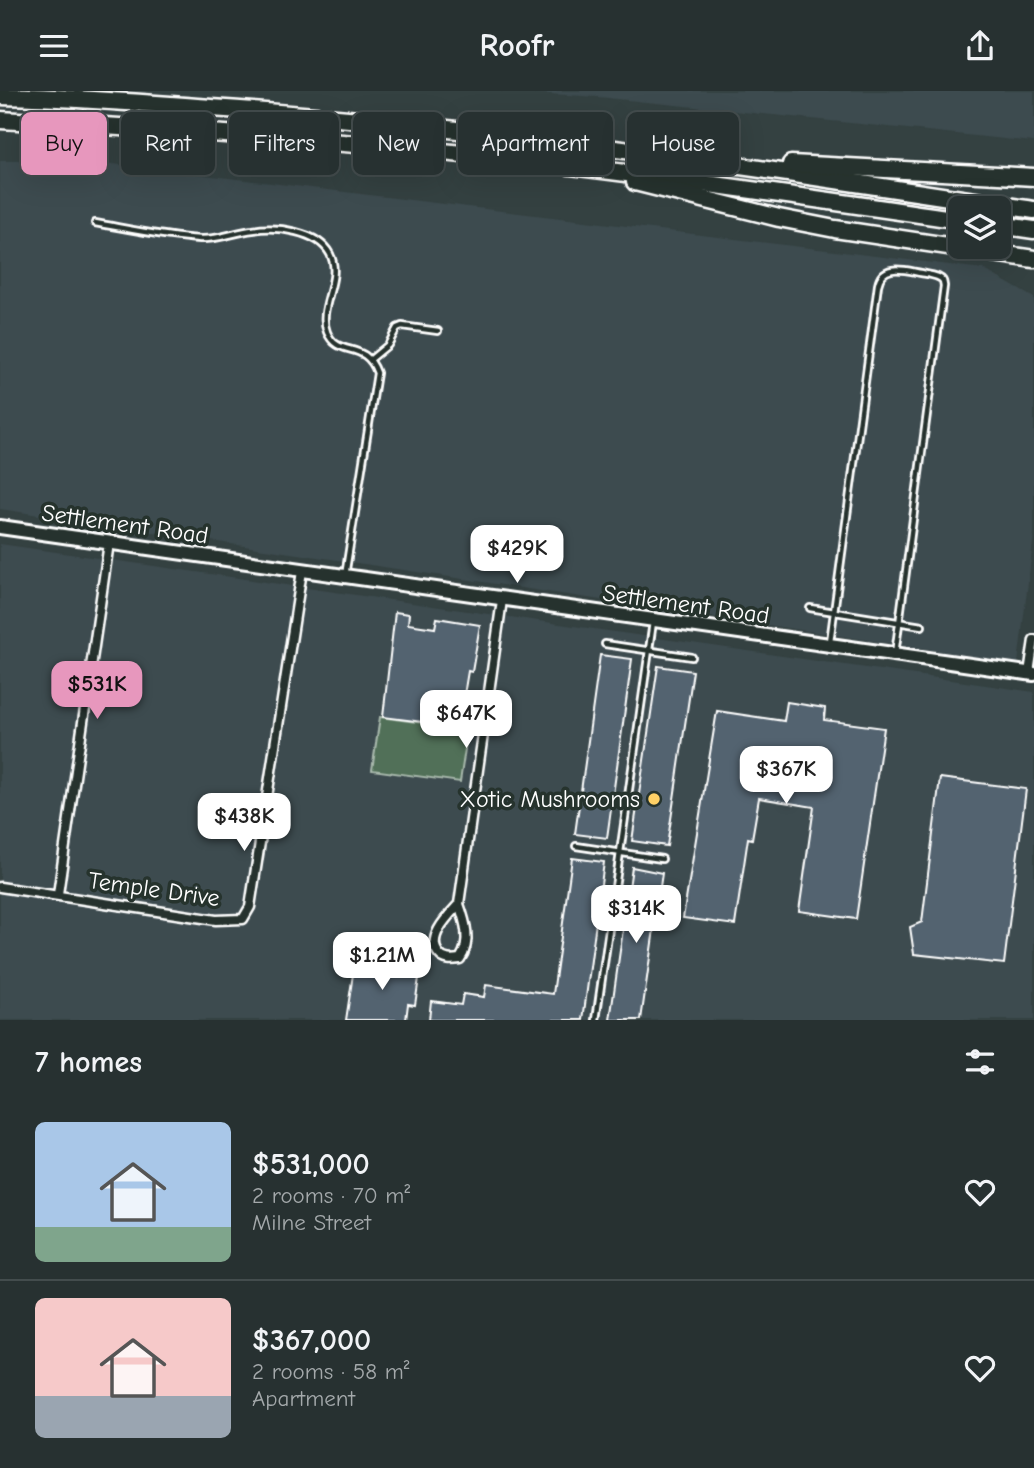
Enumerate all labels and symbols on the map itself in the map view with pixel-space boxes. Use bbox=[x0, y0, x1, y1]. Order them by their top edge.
street label: Settlement Road bbox=[40, 498, 210, 550]
pin: $429K bbox=[468, 525, 566, 585]
street label: Settlement Road bbox=[601, 578, 771, 630]
pin: $531K bbox=[48, 661, 146, 721]
pin: $647K bbox=[417, 691, 515, 750]
pin: $367K bbox=[737, 747, 835, 806]
place label: Xotic Mushrooms bbox=[460, 785, 640, 813]
marker: Xotic Mushrooms bbox=[646, 791, 662, 807]
pin: $438K bbox=[195, 793, 293, 853]
street label: Temple Drive bbox=[87, 866, 221, 912]
pin: $314K bbox=[587, 885, 685, 945]
pin: $1.21M bbox=[325, 933, 439, 992]

